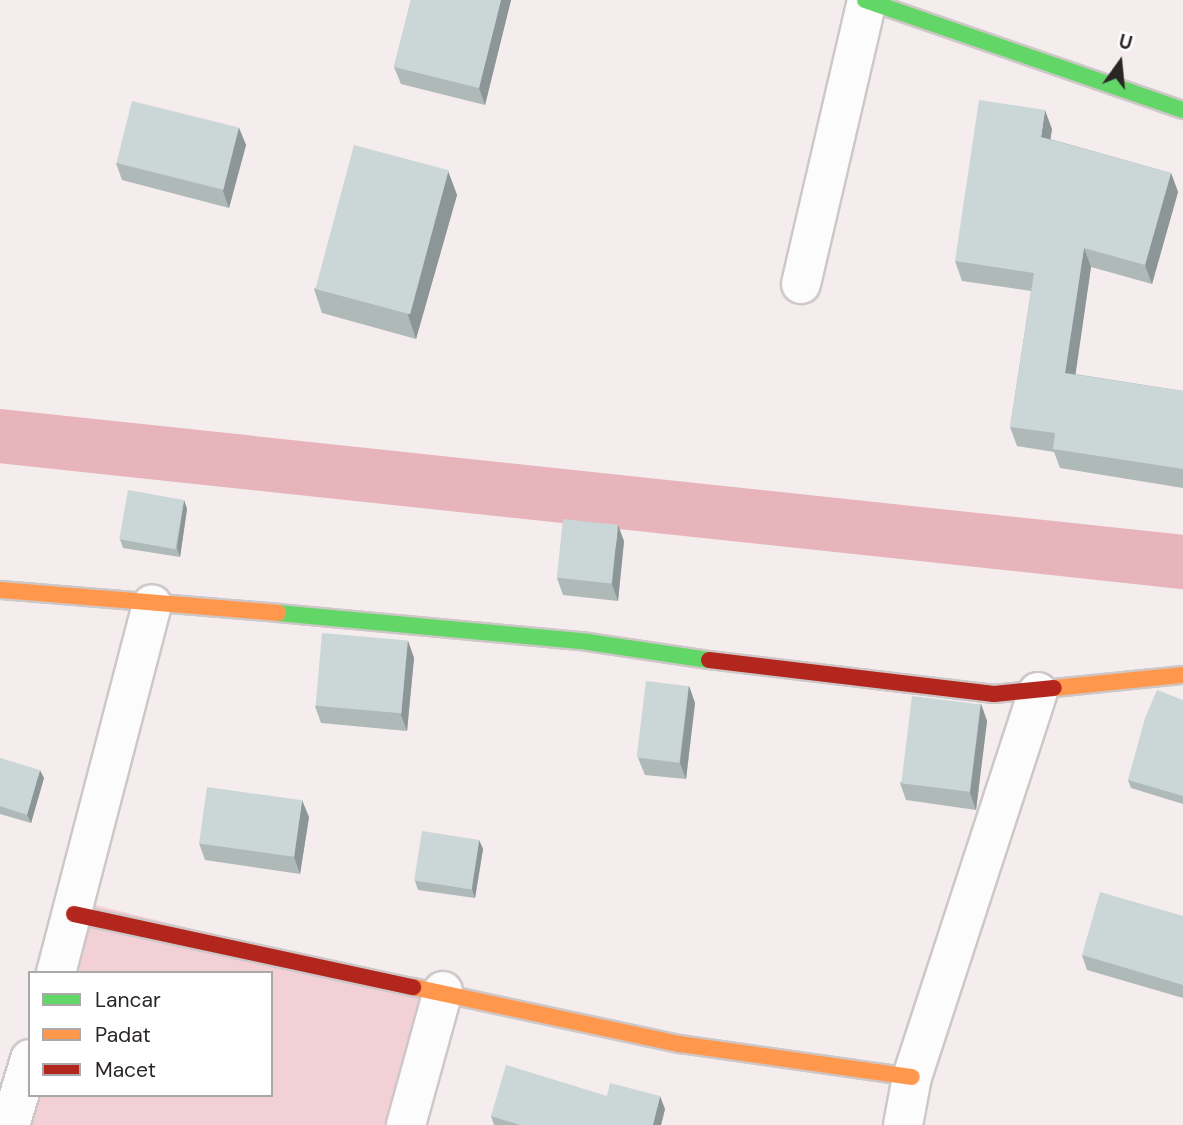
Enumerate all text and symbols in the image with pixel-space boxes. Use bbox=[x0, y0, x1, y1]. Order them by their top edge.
north arrow bbox=[1085, 28, 1155, 98]
text: U bbox=[1116, 28, 1135, 56]
legend bbox=[28, 971, 273, 1097]
text: Lancar bbox=[95, 986, 161, 1014]
text: Padat bbox=[95, 1021, 151, 1049]
text: Macet bbox=[95, 1056, 156, 1084]

